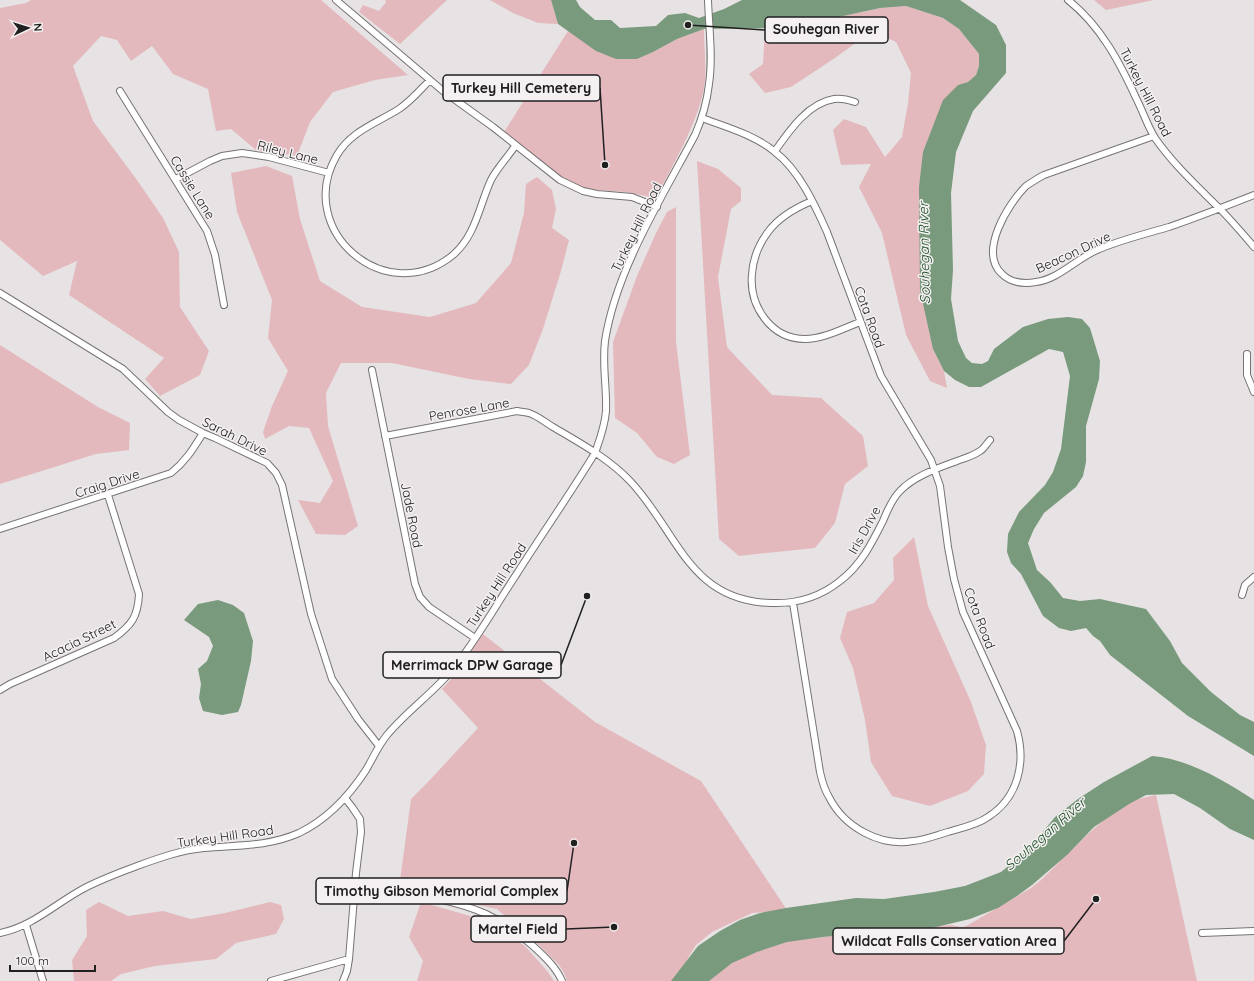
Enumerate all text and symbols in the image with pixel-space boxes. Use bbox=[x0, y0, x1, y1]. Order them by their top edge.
north arrow bbox=[8, 8, 48, 48]
callout: Souhegan River bbox=[765, 17, 888, 43]
text: Souhegan River bbox=[773, 20, 879, 38]
text: N bbox=[31, 23, 45, 32]
street label: Turkey Hill Road bbox=[1117, 45, 1175, 139]
callout: Turkey Hill Cemetery bbox=[443, 75, 600, 101]
text: Turkey Hill Cemetery bbox=[451, 79, 591, 97]
street label: Riley Lane bbox=[256, 137, 320, 167]
street label: Cassie Lane bbox=[167, 152, 219, 222]
street label: Turkey Hill Road bbox=[607, 180, 665, 274]
water label: Souhegan River bbox=[914, 200, 934, 304]
street label: Beacon Drive bbox=[1033, 228, 1113, 276]
street label: Cota Road bbox=[851, 284, 889, 350]
street label: Penrose Lane bbox=[427, 394, 511, 424]
street label: Sarah Drive bbox=[200, 413, 270, 459]
street label: Craig Drive bbox=[73, 465, 141, 501]
street label: Jade Road bbox=[398, 481, 426, 549]
street label: Iris Drive bbox=[844, 503, 884, 557]
street label: Turkey Hill Road bbox=[463, 540, 529, 630]
street label: Cota Road bbox=[961, 585, 999, 651]
street label: Acacia Street bbox=[40, 615, 118, 665]
callout: Merrimack DPW Garage bbox=[383, 652, 561, 678]
text: Merrimack DPW Garage bbox=[391, 656, 553, 674]
water label: Souhegan River bbox=[1001, 793, 1091, 874]
street label: Turkey Hill Road bbox=[176, 821, 274, 851]
callout: Timothy Gibson Memorial Complex bbox=[316, 878, 567, 904]
text: Timothy Gibson Memorial Complex bbox=[324, 882, 558, 900]
callout: Martel Field bbox=[471, 916, 566, 942]
text: Martel Field bbox=[478, 920, 558, 938]
callout: Wildcat Falls Conservation Area bbox=[833, 928, 1064, 954]
text: Wildcat Falls Conservation Area bbox=[841, 932, 1057, 950]
scale bar bbox=[10, 947, 95, 973]
text: 100 m bbox=[16, 953, 49, 968]

